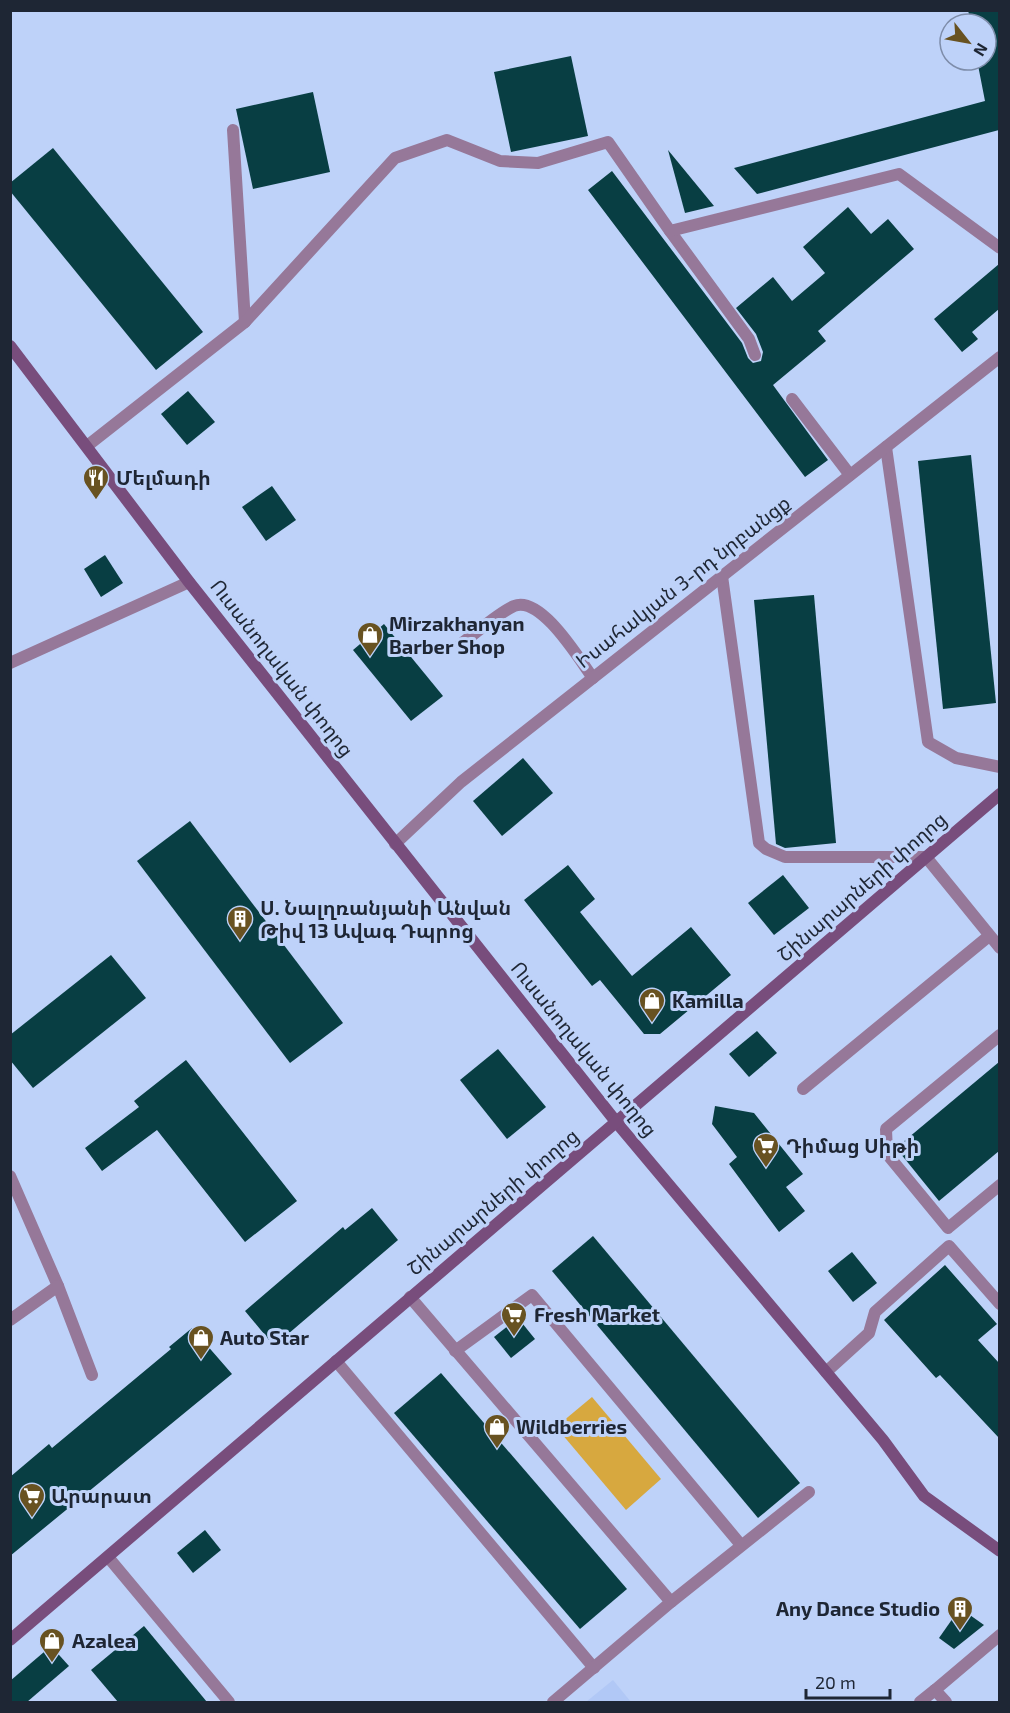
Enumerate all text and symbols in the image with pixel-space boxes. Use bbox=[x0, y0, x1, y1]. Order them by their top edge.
north arrow bbox=[938, 12, 998, 72]
text: N bbox=[970, 40, 992, 60]
restaurant icon: Մելմադի bbox=[81, 463, 111, 501]
place label: Մելմադի bbox=[116, 465, 211, 490]
street label: Իսահակյան 3-րդ նրբանցք bbox=[570, 490, 795, 673]
street label: Ուսանողական փողոց bbox=[205, 574, 359, 761]
place label: Mirzakhanyan Barber Shop bbox=[389, 611, 525, 658]
shop icon: Mirzakhanyan Barber Shop bbox=[355, 620, 385, 658]
street label: Շինարարների փողոց bbox=[772, 806, 951, 967]
place label: Ս. Նալղռանյանի Անվան Թիվ 13 Ավագ Դպրոց bbox=[260, 895, 511, 943]
building icon: Ս. Նալղռանյանի Անվան Թիվ 13 Ավագ Դպրոց bbox=[225, 904, 255, 942]
street label: Ուսանողական փողոց bbox=[506, 956, 663, 1141]
shop icon: Kamilla bbox=[637, 986, 667, 1024]
place label: Kamilla bbox=[672, 988, 744, 1012]
street label: Շինարարների փողոց bbox=[402, 1123, 583, 1281]
supermarket icon: Դիմաց Սիթի bbox=[751, 1131, 781, 1169]
place label: Դիմաց Սիթի bbox=[786, 1133, 919, 1158]
supermarket icon: Fresh Market bbox=[499, 1300, 529, 1338]
place label: Fresh Market bbox=[534, 1302, 660, 1326]
shop icon: Auto Star bbox=[186, 1323, 216, 1361]
place label: Auto Star bbox=[220, 1325, 309, 1349]
shop icon: Wildberries bbox=[482, 1412, 512, 1450]
place label: Wildberries bbox=[516, 1414, 627, 1438]
supermarket icon: Արարատ bbox=[17, 1481, 47, 1519]
place label: Արարատ bbox=[51, 1483, 152, 1508]
building icon: Any Dance Studio bbox=[945, 1594, 975, 1632]
place label: Any Dance Studio bbox=[776, 1596, 940, 1621]
shop icon: Azalea bbox=[37, 1626, 67, 1664]
place label: Azalea bbox=[72, 1628, 136, 1652]
scale bar bbox=[806, 1662, 890, 1700]
text: 20 m bbox=[815, 1671, 856, 1693]

